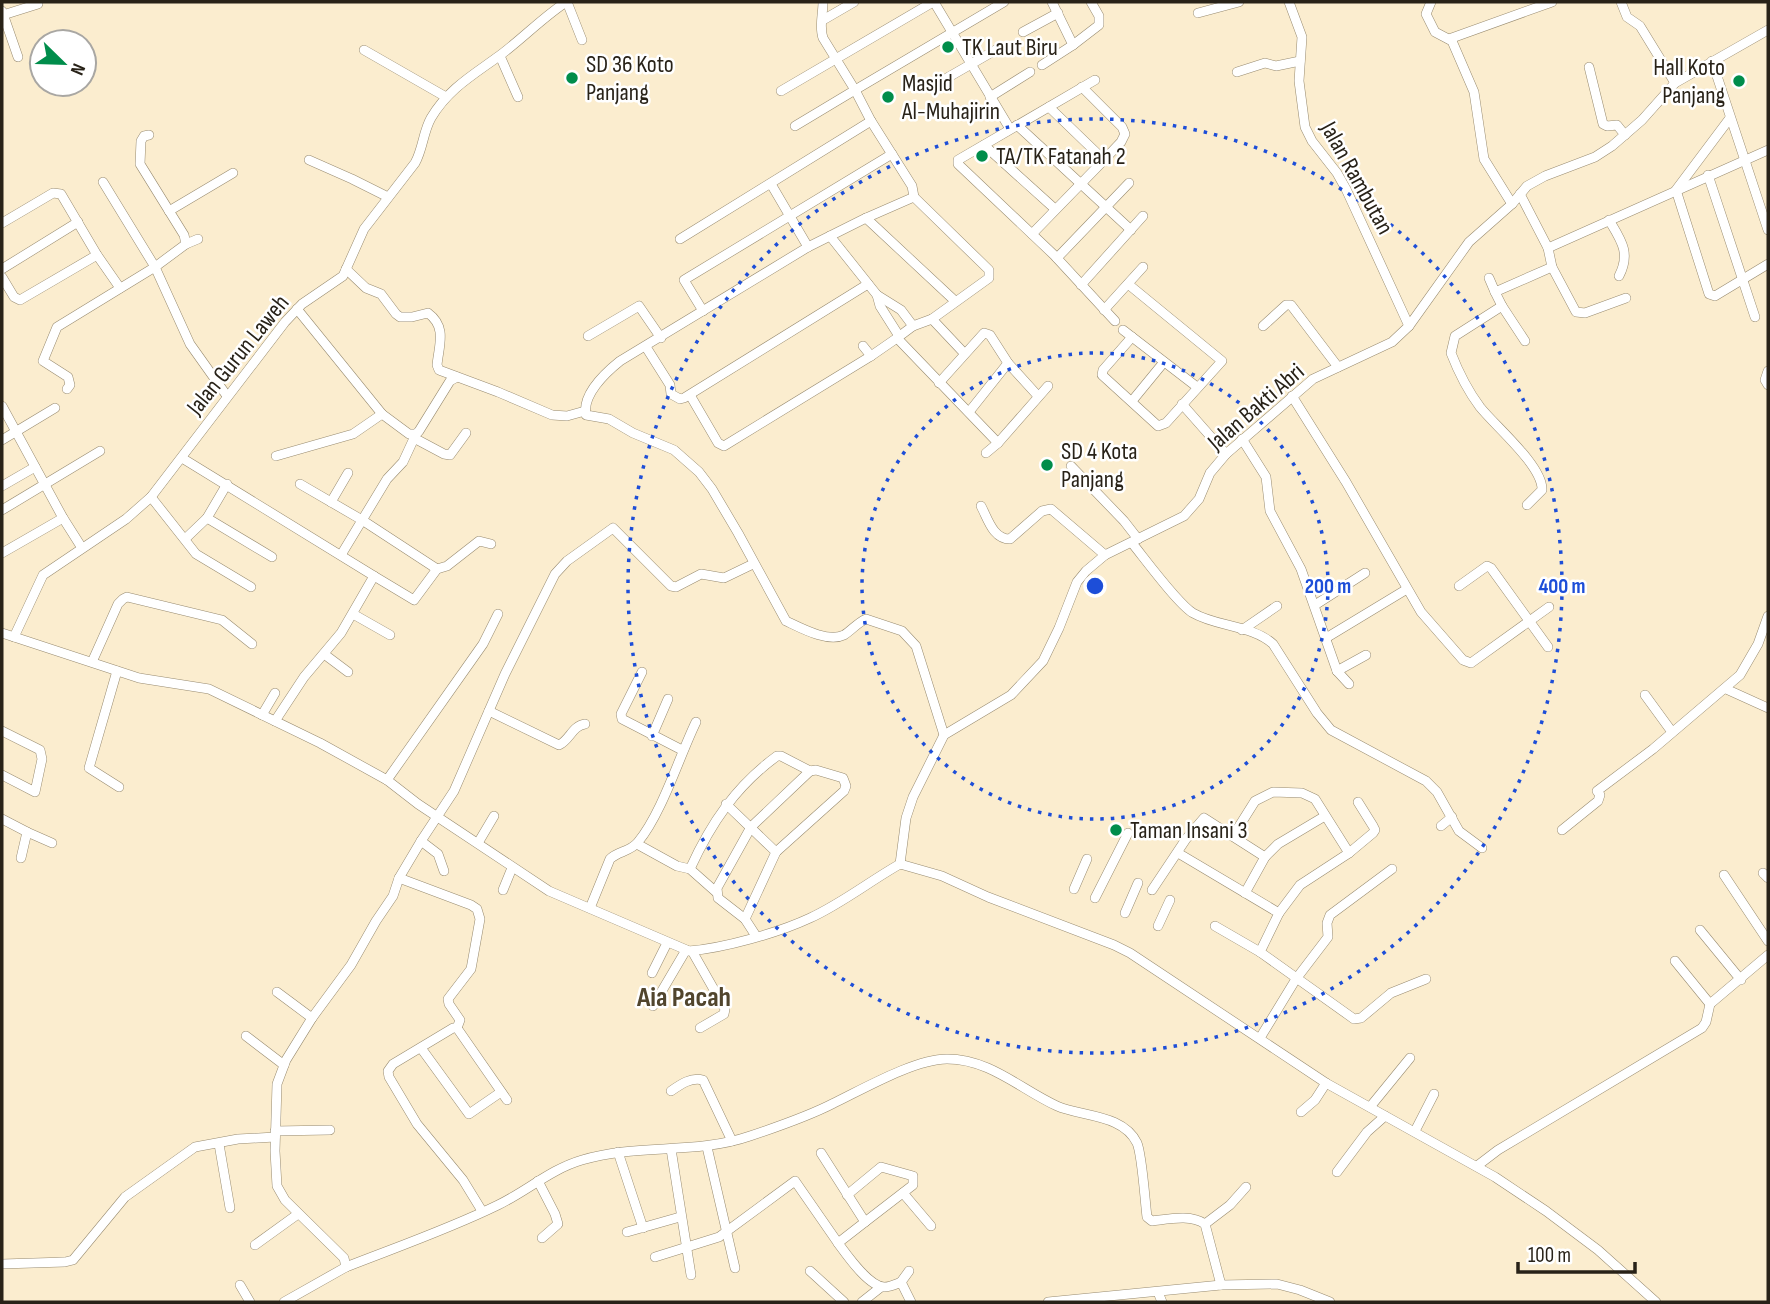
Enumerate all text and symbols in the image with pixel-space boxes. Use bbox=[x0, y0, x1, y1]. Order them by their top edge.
north arrow bbox=[28, 28, 98, 98]
place label: TK Laut Biru bbox=[962, 33, 1058, 62]
marker: TK Laut Biru bbox=[940, 39, 956, 55]
place label: SD 36 Koto Panjang bbox=[586, 50, 674, 107]
place label: Hall Koto Panjang bbox=[1653, 53, 1725, 110]
text: N bbox=[65, 60, 90, 78]
place label: Masjid Al-Muhajirin bbox=[901, 69, 1000, 126]
marker: SD 36 Koto Panjang bbox=[564, 70, 580, 86]
marker: Hall Koto Panjang bbox=[1731, 73, 1747, 89]
marker: Masjid Al-Muhajirin bbox=[880, 89, 896, 105]
street label: Jalan Rambutan bbox=[1314, 116, 1400, 239]
place label: TA/TK Fatanah 2 bbox=[996, 142, 1126, 171]
marker: TA/TK Fatanah 2 bbox=[974, 148, 990, 164]
street label: Jalan Gurun Laweh bbox=[180, 289, 295, 422]
street label: Jalan Bakti Abri bbox=[1201, 357, 1310, 458]
place label: SD 4 Kota Panjang bbox=[1061, 437, 1138, 494]
marker: SD 4 Kota Panjang bbox=[1039, 457, 1055, 473]
centre of rings bbox=[1083, 574, 1107, 598]
text: 200 m bbox=[1305, 574, 1351, 599]
text: 400 m bbox=[1539, 574, 1585, 599]
place label: Taman Insani 3 bbox=[1130, 816, 1248, 845]
marker: Taman Insani 3 bbox=[1108, 822, 1124, 838]
district label: Aia Pacah bbox=[636, 981, 731, 1014]
scale bar bbox=[1518, 1230, 1635, 1274]
text: 100 m bbox=[1528, 1243, 1571, 1268]

